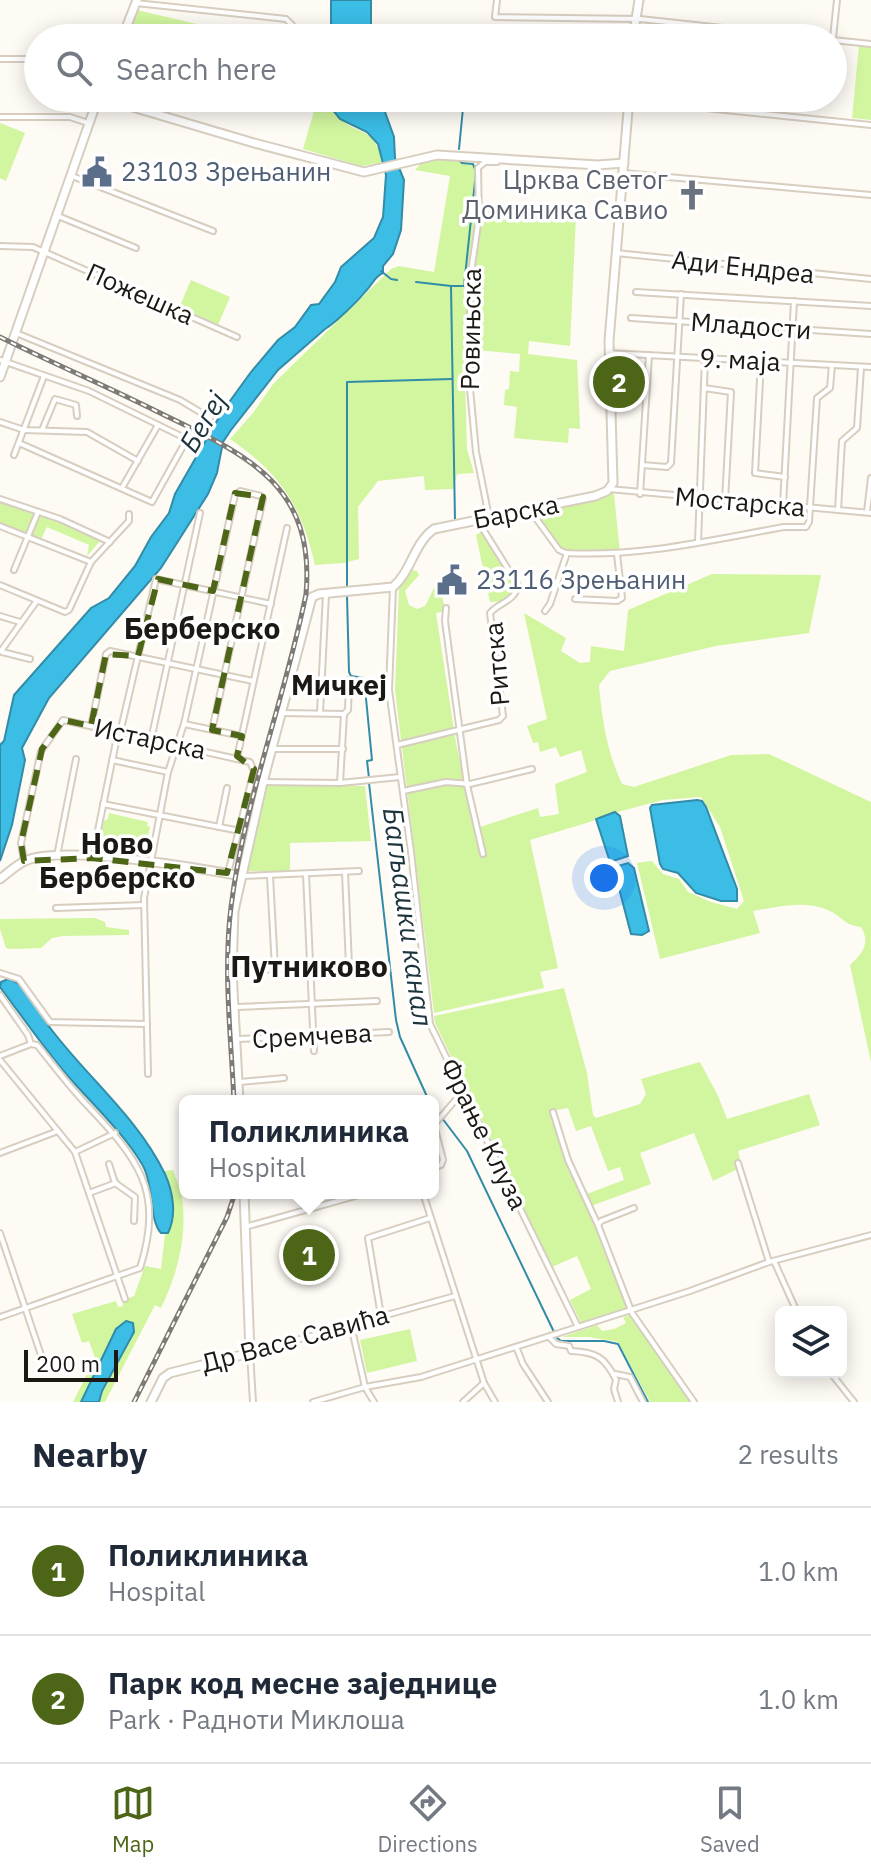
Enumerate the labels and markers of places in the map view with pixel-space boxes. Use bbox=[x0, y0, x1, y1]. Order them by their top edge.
place label: 23103 Зрењанин bbox=[121, 154, 331, 188]
public building icon: 23103 Зрењанин bbox=[80, 155, 114, 189]
place label: Црква Светог Доминика Савио bbox=[462, 162, 668, 226]
church icon: Црква Светог Доминика Савио bbox=[675, 178, 709, 212]
pin: 2 bbox=[593, 352, 645, 412]
place label: 23116 Зрењанин bbox=[476, 562, 686, 596]
public building icon: 23116 Зрењанин bbox=[435, 563, 469, 597]
pin: 1 bbox=[283, 1225, 335, 1285]

